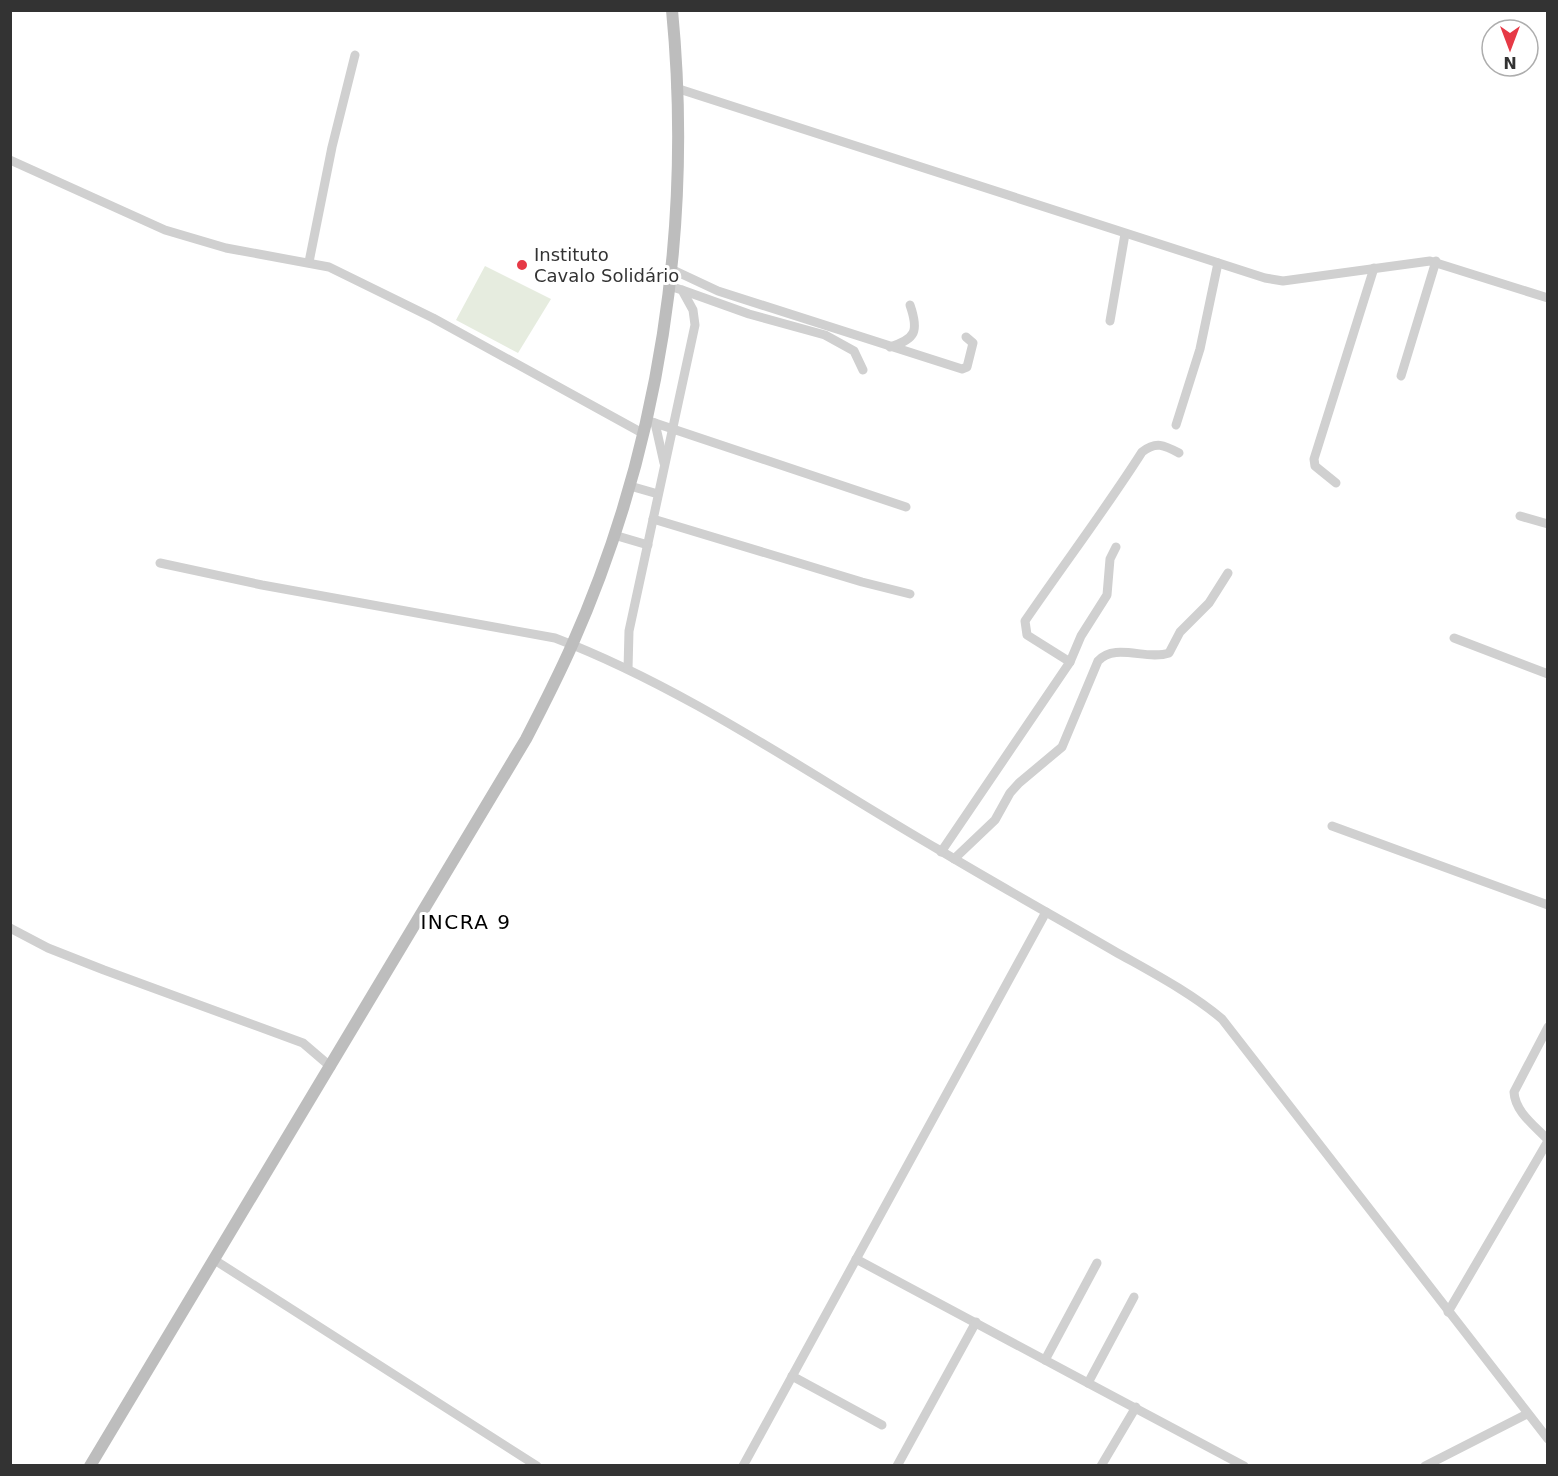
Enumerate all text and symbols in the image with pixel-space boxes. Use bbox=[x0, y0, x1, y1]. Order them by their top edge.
north arrow bbox=[1480, 18, 1540, 78]
text: N bbox=[1503, 53, 1517, 72]
place label: Instituto Cavalo Solidário bbox=[534, 244, 679, 286]
marker: Instituto Cavalo Solidário bbox=[515, 258, 529, 272]
district label: INCRA 9 bbox=[420, 910, 512, 934]

